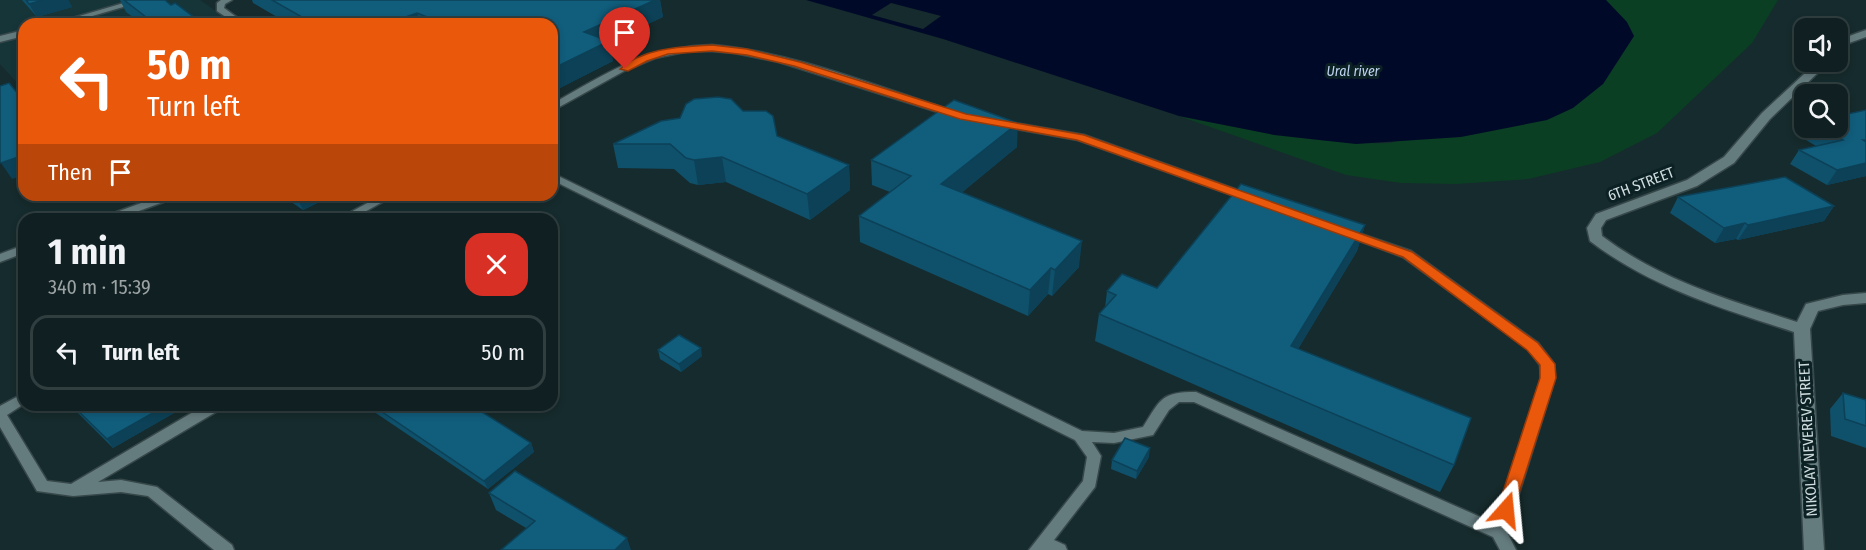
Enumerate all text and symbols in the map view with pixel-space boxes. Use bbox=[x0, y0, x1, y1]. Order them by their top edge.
pin bbox=[599, 7, 650, 69]
icon: arrive bbox=[608, 16, 641, 49]
map controls bbox=[1794, 18, 1848, 138]
button: sound bbox=[1794, 18, 1848, 72]
text: 50 m bbox=[147, 40, 231, 90]
icon: left bbox=[48, 42, 126, 120]
water label: Ural river bbox=[1327, 63, 1381, 80]
button: search bbox=[1794, 84, 1848, 138]
text: Turn left bbox=[147, 91, 240, 123]
icon: arrive bbox=[104, 156, 137, 189]
text: Then bbox=[48, 159, 92, 186]
street label: 6TH STREET bbox=[1605, 163, 1677, 205]
text: 1 min bbox=[48, 230, 126, 274]
button: close bbox=[465, 233, 528, 296]
text: 340 m · 15:39 bbox=[48, 275, 151, 299]
icon: left bbox=[51, 336, 84, 369]
text: Turn left bbox=[102, 339, 180, 366]
text: 50 m bbox=[481, 339, 525, 366]
street label: NIKOLAY NEVEREV STREET bbox=[1795, 361, 1821, 517]
position arrow bbox=[1474, 478, 1538, 542]

